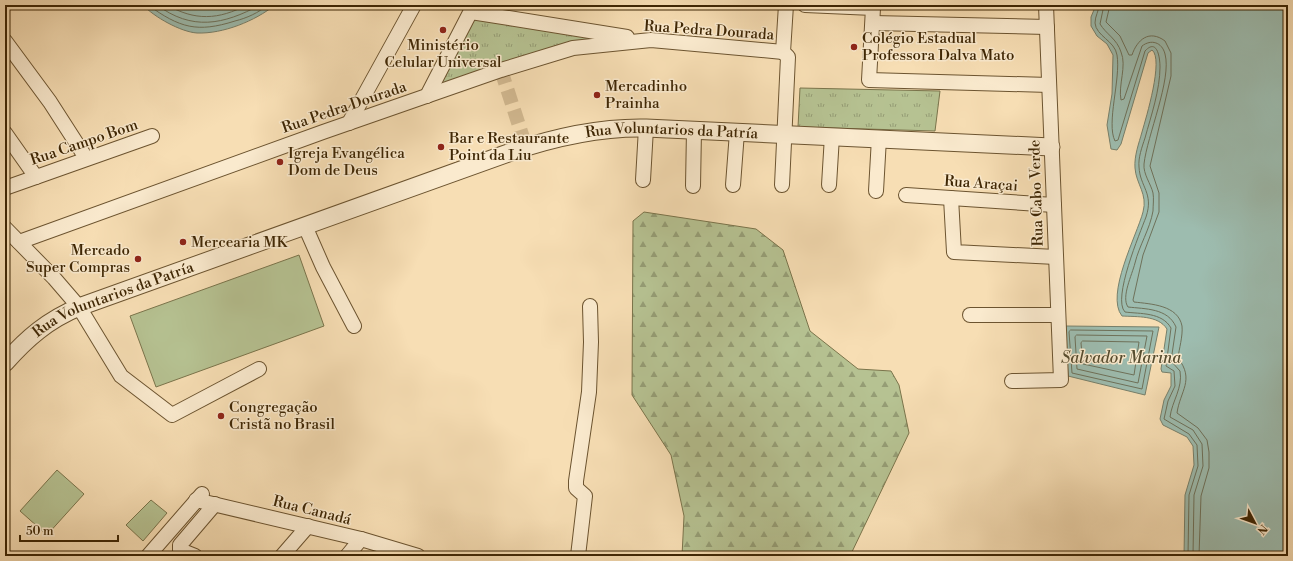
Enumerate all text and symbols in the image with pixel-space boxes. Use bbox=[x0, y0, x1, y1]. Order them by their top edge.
street label: Rua Pedra Dourada bbox=[643, 16, 775, 45]
marker: Ministério Celular Universal bbox=[438, 25, 448, 35]
place label: Colégio Estadual Professora Dalva Mato bbox=[862, 29, 1014, 65]
place label: Ministério Celular Universal bbox=[385, 36, 502, 72]
marker: Colégio Estadual Professora Dalva Mato bbox=[849, 42, 859, 52]
street label: Rua Pedra Dourada bbox=[279, 77, 409, 138]
place label: Mercadinho Prainha bbox=[605, 77, 687, 113]
marker: Mercadinho Prainha bbox=[592, 90, 602, 100]
street label: Rua Campo Bom bbox=[28, 115, 141, 170]
street label: Rua Voluntarios da Patría bbox=[584, 119, 759, 143]
place label: Bar e Restaurante Point da Liu bbox=[448, 129, 569, 165]
street label: Rua Cabo Verde bbox=[1025, 139, 1048, 247]
marker: Bar e Restaurante Point da Liu bbox=[436, 142, 446, 152]
place label: Igreja Evangélica Dom de Deus bbox=[288, 144, 405, 180]
marker: Igreja Evangélica Dom de Deus bbox=[275, 157, 285, 167]
street label: Rua Araçai bbox=[943, 171, 1019, 196]
place label: Mercearia MK bbox=[191, 233, 289, 252]
marker: Mercearia MK bbox=[178, 237, 188, 247]
place label: Mercado Super Compras bbox=[26, 241, 130, 277]
marker: Mercado Super Compras bbox=[133, 254, 143, 264]
street label: Rua Voluntarios da Patría bbox=[29, 258, 197, 342]
water label: Salvador Marina bbox=[1061, 348, 1181, 368]
place label: Congregação Cristã no Brasil bbox=[229, 398, 335, 434]
marker: Congregação Cristã no Brasil bbox=[216, 411, 226, 421]
street label: Rua Canadá bbox=[271, 492, 353, 529]
north arrow bbox=[1235, 503, 1275, 543]
scale bar bbox=[20, 517, 118, 543]
text: N bbox=[1253, 521, 1270, 537]
text: 50 m bbox=[26, 524, 54, 539]

